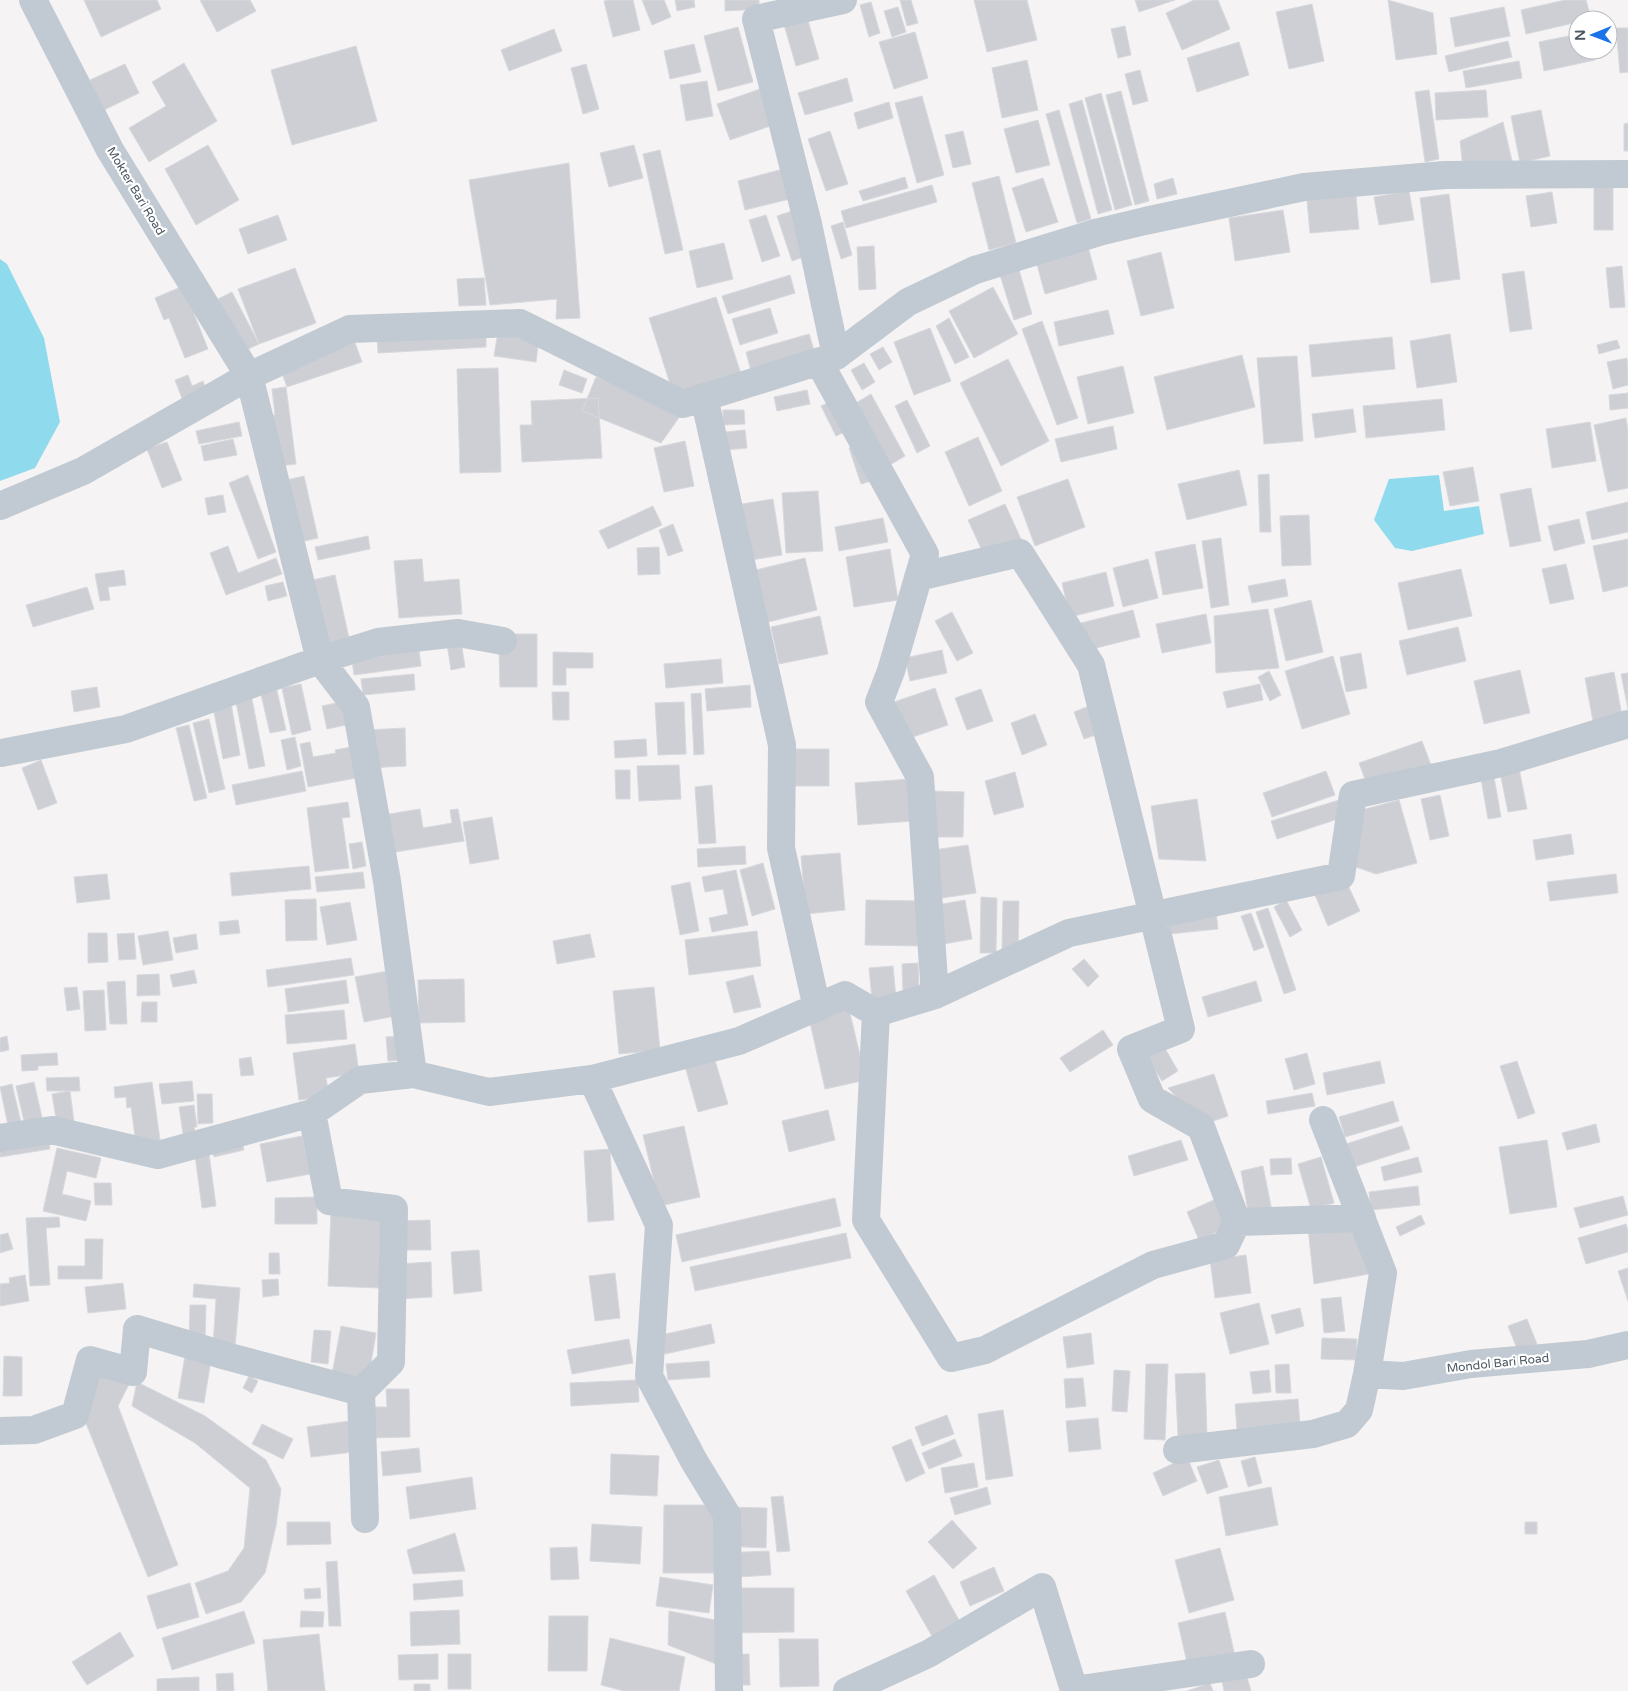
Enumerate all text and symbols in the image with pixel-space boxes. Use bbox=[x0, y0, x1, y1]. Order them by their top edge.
north arrow bbox=[1568, 10, 1618, 60]
text: N bbox=[1572, 29, 1589, 41]
street label: Mokter Bari Road bbox=[104, 144, 168, 238]
street label: Mondol Bari Road bbox=[1446, 1351, 1550, 1375]

